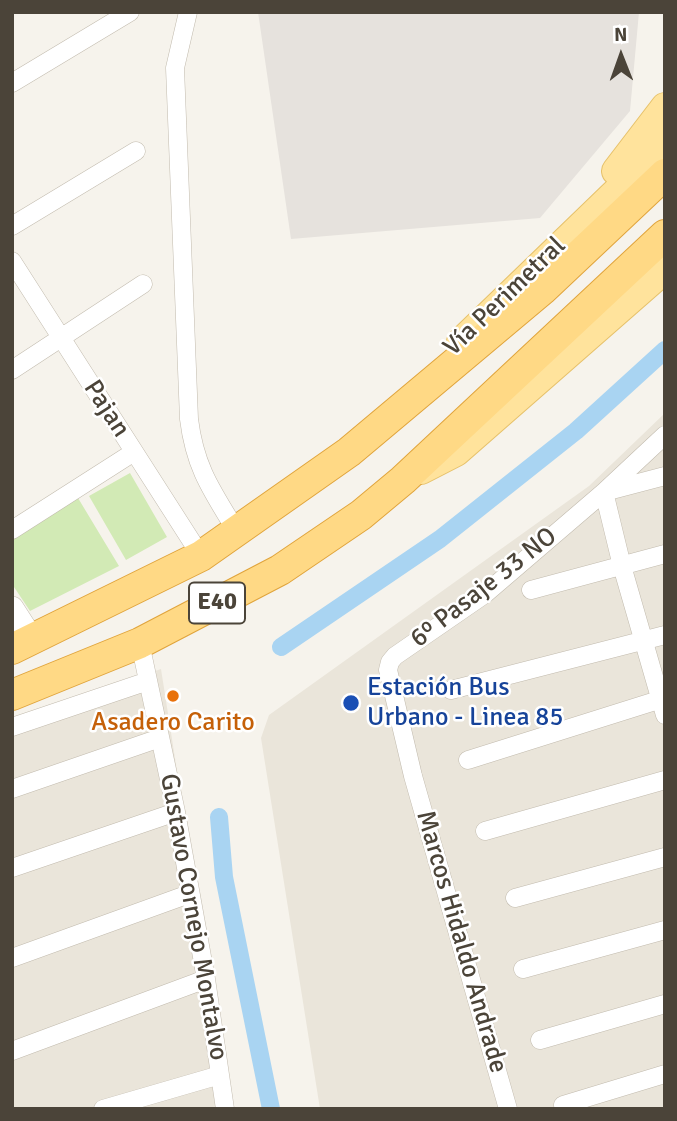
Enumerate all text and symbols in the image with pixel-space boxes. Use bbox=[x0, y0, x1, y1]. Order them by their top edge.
north arrow bbox=[586, 21, 656, 91]
text: N bbox=[614, 23, 627, 47]
street label: Vía Perimetral bbox=[437, 231, 573, 363]
street label: Pajan bbox=[76, 375, 136, 443]
street label: 6º Pasaje 33 NO bbox=[405, 521, 563, 655]
road number: E40 bbox=[189, 582, 245, 624]
place label: Estación Bus Urbano - Linea 85 bbox=[367, 672, 563, 734]
marker: Asadero Carito bbox=[165, 688, 181, 704]
marker: Estación Bus Urbano - Linea 85 bbox=[341, 693, 361, 713]
place label: Asadero Carito bbox=[91, 707, 255, 739]
street label: Gustavo Cornejo Montalvo bbox=[152, 771, 234, 1063]
street label: Marcos Hidaldo Andrade bbox=[409, 807, 513, 1077]

